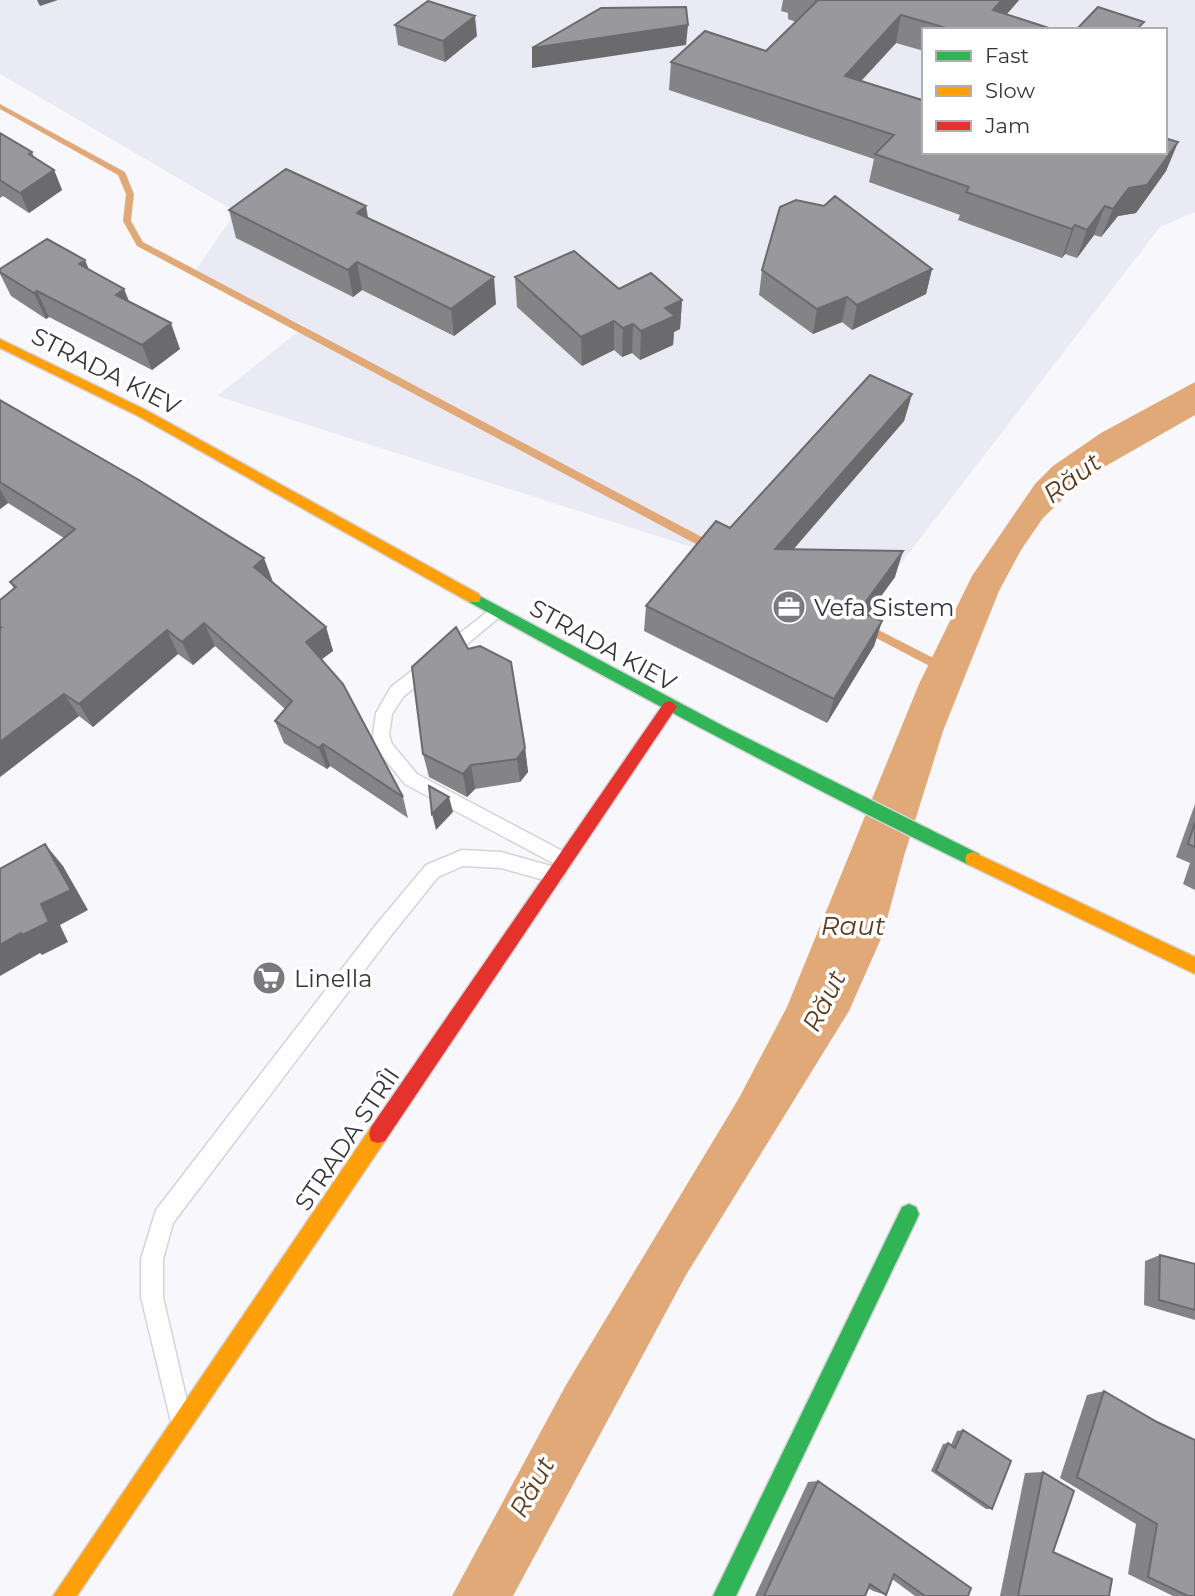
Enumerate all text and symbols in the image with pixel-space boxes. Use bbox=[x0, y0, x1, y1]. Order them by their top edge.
legend bbox=[922, 28, 1167, 154]
text: Fast bbox=[985, 43, 1029, 68]
text: Slow bbox=[985, 78, 1035, 103]
text: Jam bbox=[984, 113, 1030, 138]
street label: STRADA KIEV bbox=[27, 321, 185, 421]
water label: Răut bbox=[1037, 446, 1108, 510]
office icon: Vefa Sistem bbox=[770, 588, 808, 626]
street label: STRADA KIEV bbox=[525, 593, 681, 697]
place label: Vefa Sistem bbox=[814, 593, 954, 622]
water label: Raut bbox=[821, 910, 886, 942]
supermarket icon: Linella bbox=[250, 959, 288, 997]
place label: Linella bbox=[294, 964, 372, 993]
water label: Răut bbox=[795, 965, 853, 1037]
street label: STRADA STRÎI bbox=[289, 1062, 405, 1216]
water label: Răut bbox=[502, 1451, 562, 1523]

